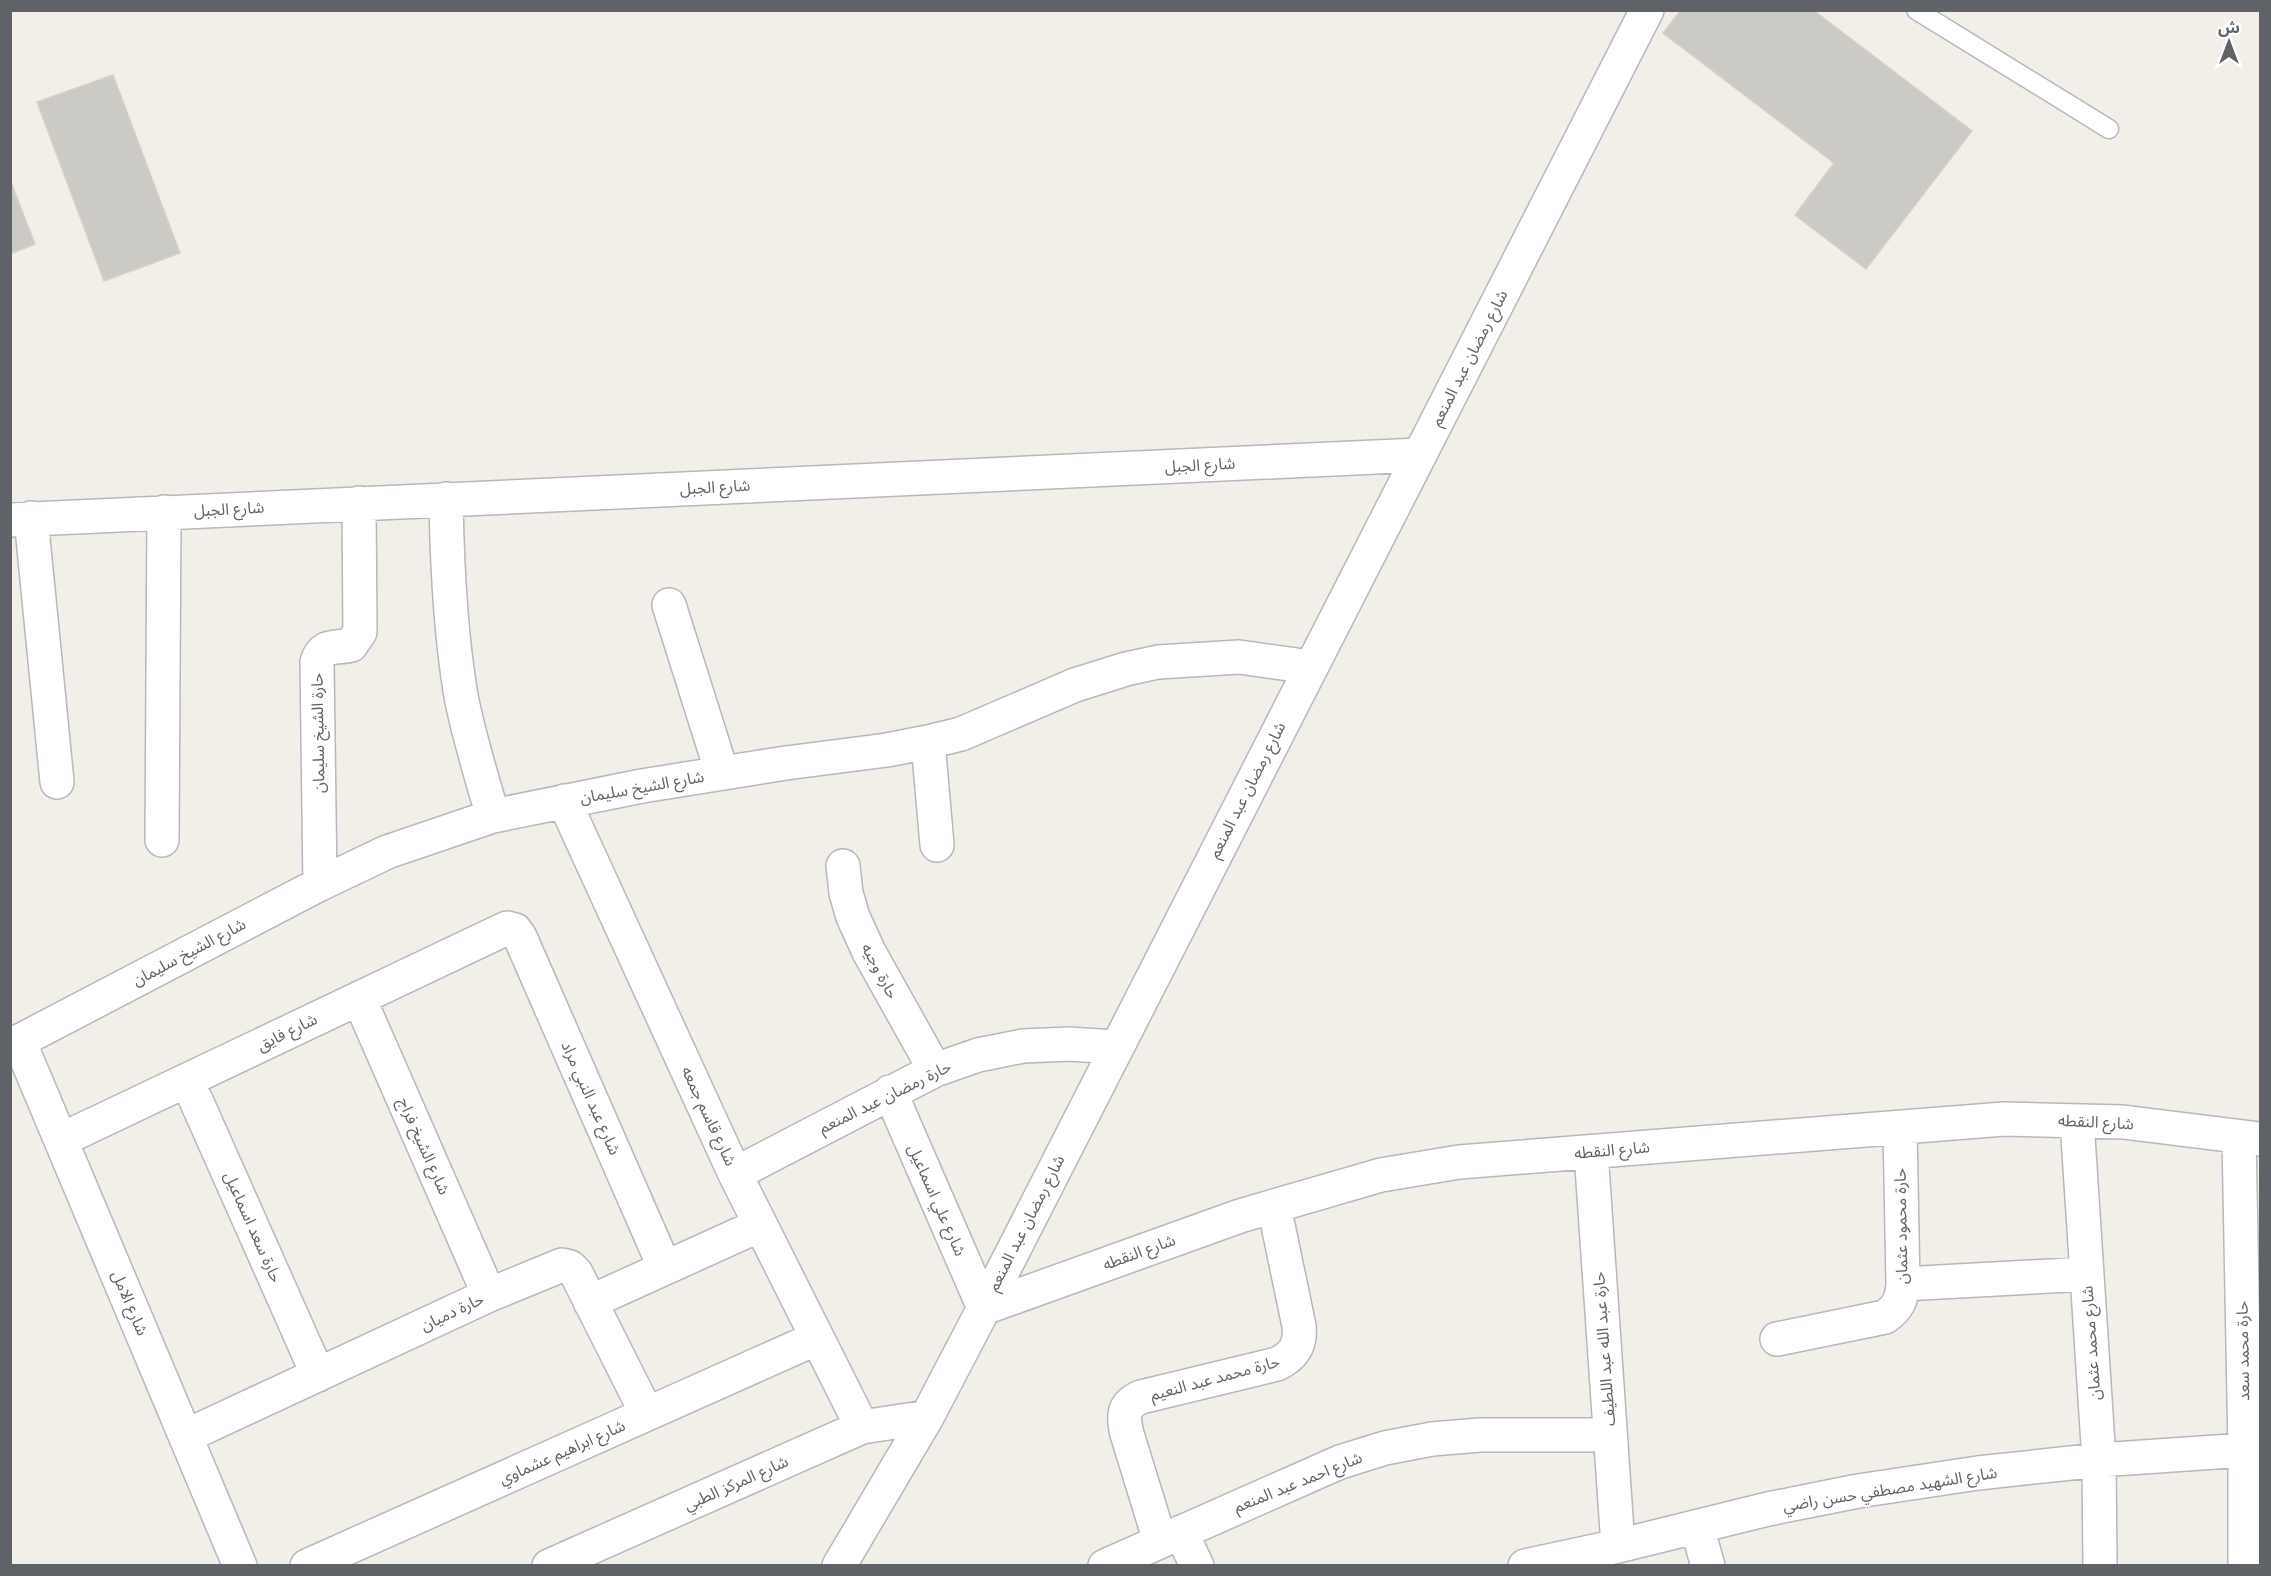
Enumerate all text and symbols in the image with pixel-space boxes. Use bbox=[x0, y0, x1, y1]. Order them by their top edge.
north arrow bbox=[2199, 12, 2259, 72]
text: ش bbox=[2218, 18, 2240, 37]
street label: شارع رمضان عبد المنعم bbox=[1426, 287, 1514, 431]
street label: شارع الجبل bbox=[1164, 454, 1236, 479]
street label: شارع الجبل bbox=[679, 476, 751, 501]
street label: شارع الجبل bbox=[193, 498, 265, 523]
street label: حارة الشيخ سليمان bbox=[307, 673, 332, 793]
street label: شارع رمضان عبد المنعم bbox=[1204, 719, 1292, 863]
street label: شارع الشيخ سليمان bbox=[578, 767, 706, 810]
street label: شارع الشيخ سليمان bbox=[129, 914, 250, 993]
street label: حارة وجيه bbox=[857, 940, 903, 1002]
street label: شارع فايق bbox=[254, 1009, 322, 1057]
street label: شارع عبد النبي مراد bbox=[555, 1038, 625, 1159]
street label: حارة رمضان عبد المنعم bbox=[816, 1057, 956, 1140]
street label: شارع قاسم جمعه bbox=[675, 1063, 740, 1170]
street label: شارع الشيخ فراج bbox=[391, 1094, 454, 1199]
street label: شارع النقطه bbox=[2057, 1111, 2134, 1136]
street label: شارع النقطه bbox=[1573, 1137, 1651, 1166]
street label: شارع علي اسماعيل bbox=[901, 1141, 970, 1260]
street label: شارع رمضان عبد المنعم bbox=[983, 1152, 1071, 1296]
street label: حارة محمود عثمان bbox=[1890, 1168, 1912, 1284]
street label: حارة سعد اسماعيل bbox=[220, 1169, 286, 1285]
street label: شارع النقطه bbox=[1100, 1230, 1179, 1277]
street label: شارع الامل bbox=[105, 1268, 152, 1339]
street label: حارة عبد الله عبد اللطيف bbox=[1589, 1271, 1619, 1427]
street label: شارع محمد عثمان bbox=[2078, 1285, 2107, 1401]
street label: حارة دميان bbox=[417, 1289, 487, 1335]
street label: حارة محمد سعد bbox=[2233, 1301, 2253, 1401]
street label: حارة محمد عبد النعيم bbox=[1148, 1352, 1283, 1407]
street label: شارع ابراهيم عشماوي bbox=[496, 1416, 629, 1491]
street label: شارع احمد عبد المنعم bbox=[1231, 1448, 1366, 1519]
street label: شارع المركز الطبي bbox=[681, 1452, 792, 1517]
street label: شارع الشهيد مصطفي حسن راضي bbox=[1781, 1463, 1999, 1518]

